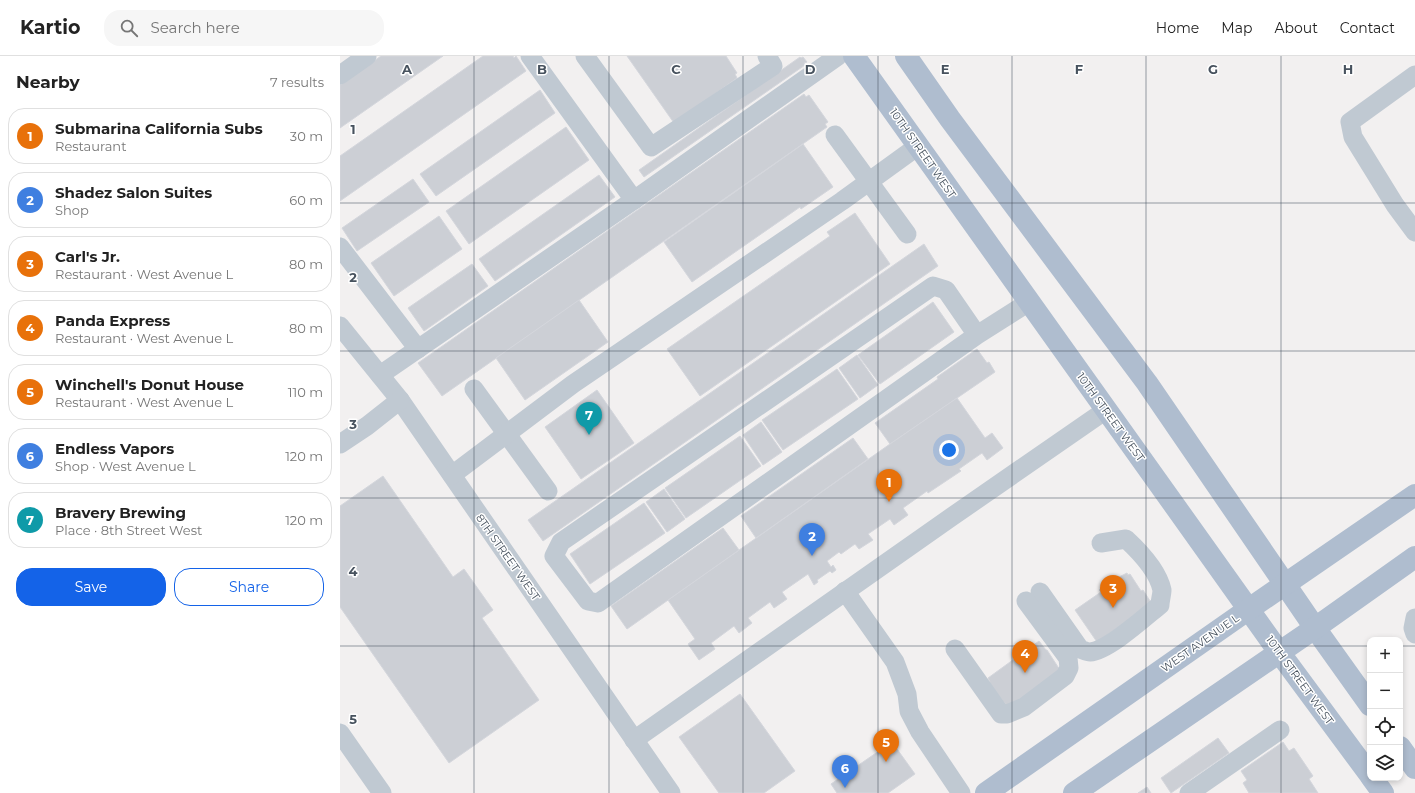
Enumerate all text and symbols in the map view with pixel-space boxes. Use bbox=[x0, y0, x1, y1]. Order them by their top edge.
search box bbox=[104, 10, 384, 46]
text: Kartio bbox=[20, 16, 80, 39]
icon: search bbox=[118, 17, 140, 39]
text: Search here bbox=[150, 18, 240, 37]
text: Home bbox=[1156, 19, 1199, 37]
text: Map bbox=[1221, 19, 1252, 37]
text: About bbox=[1274, 19, 1318, 37]
text: Contact bbox=[1340, 19, 1395, 37]
text: A bbox=[401, 61, 413, 77]
text: B bbox=[537, 61, 547, 77]
text: C bbox=[671, 61, 681, 77]
text: D bbox=[805, 61, 816, 77]
text: E bbox=[941, 61, 950, 77]
text: F bbox=[1075, 61, 1083, 77]
text: G bbox=[1208, 61, 1218, 77]
text: H bbox=[1343, 61, 1353, 77]
text: Nearby bbox=[16, 72, 80, 92]
text: 7 results bbox=[270, 74, 324, 90]
street label: 10TH STREET WEST bbox=[887, 105, 960, 201]
text: Submarina California Subs bbox=[55, 119, 263, 138]
text: 1 bbox=[350, 121, 356, 137]
text: 1 bbox=[27, 128, 33, 144]
text: 30 m bbox=[290, 128, 323, 144]
text: Restaurant bbox=[55, 138, 126, 154]
text: Shadez Salon Suites bbox=[55, 183, 212, 202]
text: 2 bbox=[26, 192, 34, 208]
text: 60 m bbox=[289, 192, 323, 208]
text: Shop bbox=[55, 202, 89, 218]
text: Carl's Jr. bbox=[55, 247, 120, 266]
text: 3 bbox=[26, 256, 34, 272]
text: 80 m bbox=[289, 256, 323, 272]
text: Restaurant · West Avenue L bbox=[55, 266, 233, 282]
text: 2 bbox=[349, 269, 357, 285]
text: Panda Express bbox=[55, 311, 170, 330]
text: 4 bbox=[26, 320, 34, 336]
text: 80 m bbox=[289, 320, 323, 336]
text: Restaurant · West Avenue L bbox=[55, 330, 233, 346]
street label: 10TH STREET WEST bbox=[1074, 370, 1148, 465]
text: Winchell's Donut House bbox=[55, 375, 244, 394]
text: 5 bbox=[26, 384, 34, 400]
text: 110 m bbox=[288, 384, 323, 400]
text: Restaurant · West Avenue L bbox=[55, 394, 233, 410]
pin: 7 bbox=[576, 402, 602, 435]
text: 3 bbox=[348, 416, 357, 432]
text: Endless Vapors bbox=[55, 439, 174, 458]
your location bbox=[939, 440, 959, 460]
text: 6 bbox=[26, 448, 34, 464]
text: 120 m bbox=[285, 448, 323, 464]
text: Shop · West Avenue L bbox=[55, 458, 196, 474]
pin: 1 bbox=[876, 469, 902, 502]
text: Bravery Brewing bbox=[55, 503, 186, 522]
street label: 8TH STREET WEST bbox=[473, 511, 543, 603]
text: 7 bbox=[26, 512, 34, 528]
text: 120 m bbox=[285, 512, 323, 528]
text: Place · 8th Street West bbox=[55, 522, 202, 538]
pin: 2 bbox=[799, 523, 825, 556]
text: 4 bbox=[349, 563, 358, 579]
button: Save bbox=[16, 568, 166, 606]
button: Share bbox=[174, 568, 324, 606]
pin: 3 bbox=[1100, 575, 1126, 608]
street label: WEST AVENUE L bbox=[1158, 611, 1242, 675]
street label: 10TH STREET WEST bbox=[1263, 633, 1337, 728]
map controls bbox=[1367, 637, 1403, 781]
button: + bbox=[1367, 637, 1403, 673]
pin: 4 bbox=[1012, 640, 1038, 673]
button: − bbox=[1367, 673, 1403, 709]
button: locate bbox=[1367, 709, 1403, 745]
text: 5 bbox=[349, 711, 357, 727]
pin: 5 bbox=[873, 729, 899, 762]
button: layers bbox=[1367, 745, 1403, 781]
pin: 6 bbox=[832, 755, 858, 788]

